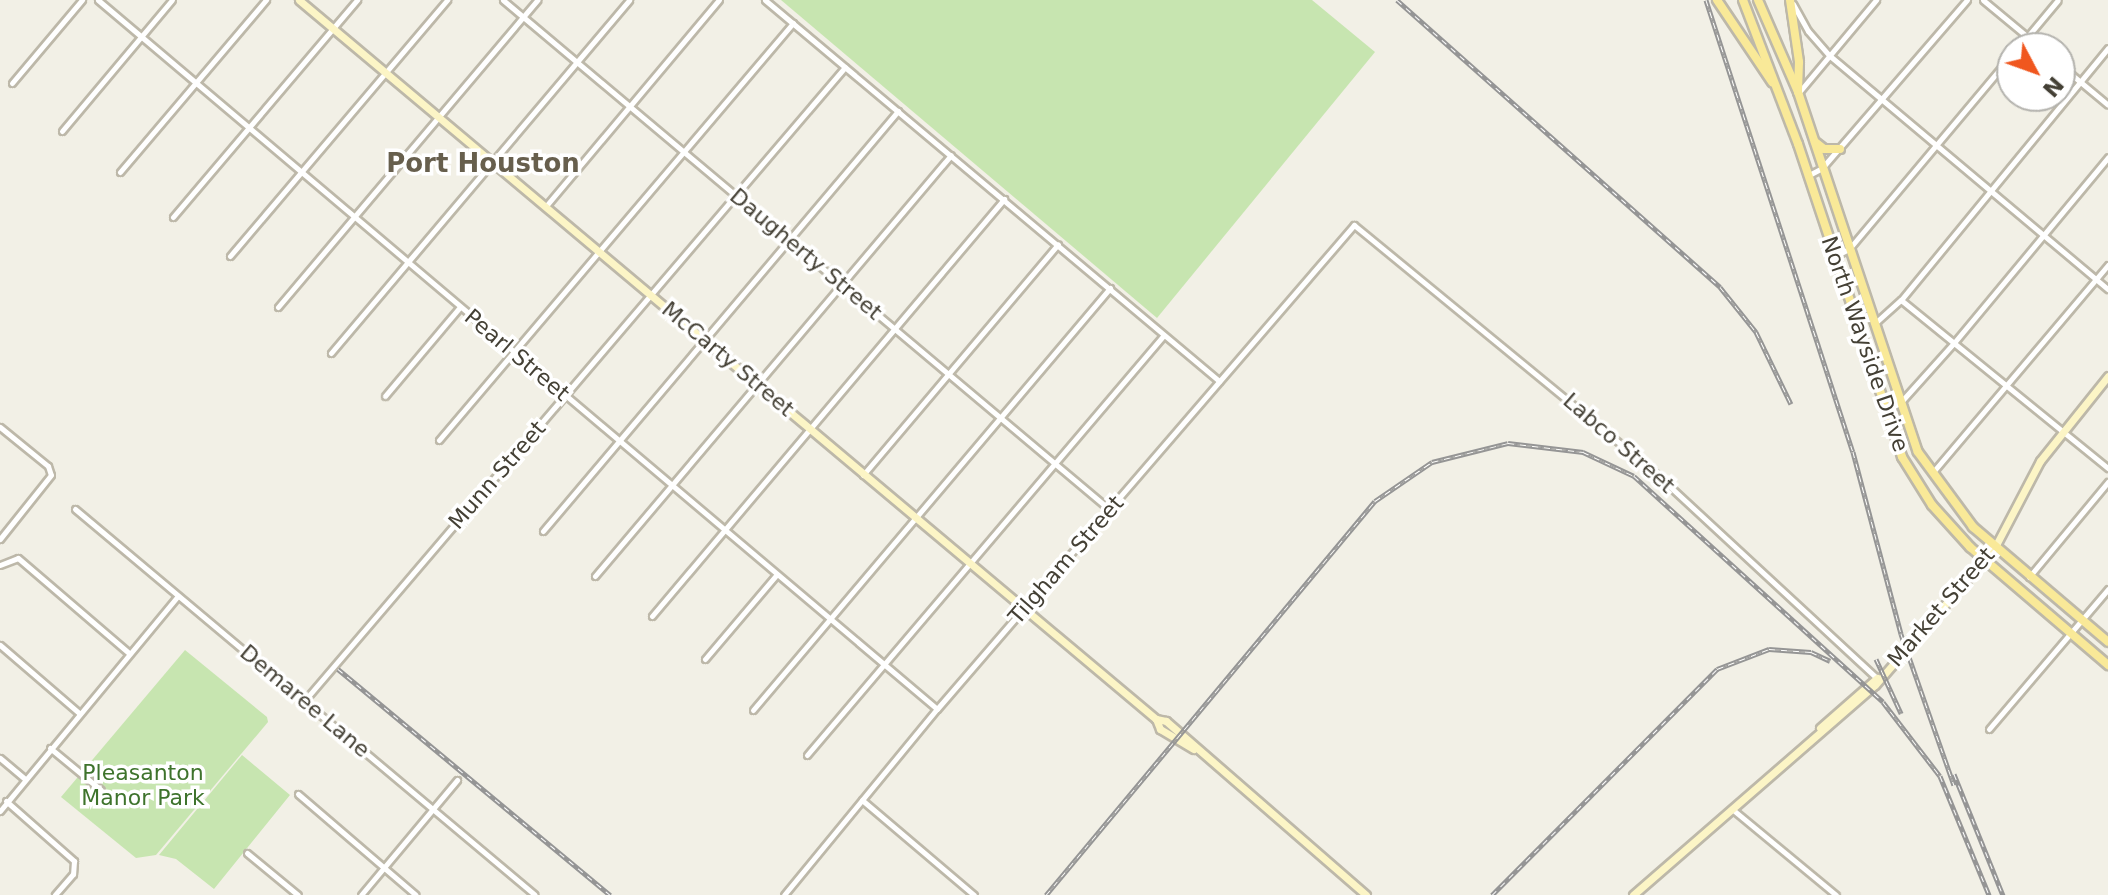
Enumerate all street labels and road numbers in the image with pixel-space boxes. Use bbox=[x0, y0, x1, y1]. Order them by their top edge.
street label: Daugherty Street bbox=[725, 183, 887, 325]
street label: North Wayside Drive bbox=[1816, 233, 1914, 455]
street label: McCarty Street bbox=[657, 296, 799, 422]
street label: Pearl Street bbox=[459, 304, 575, 406]
street label: Labco Street bbox=[1558, 387, 1680, 499]
street label: Munn Street bbox=[443, 416, 551, 534]
street label: Tilgham Street bbox=[1003, 490, 1129, 630]
street label: Market Street bbox=[1882, 542, 2000, 672]
street label: Demaree Lane bbox=[235, 639, 375, 763]

